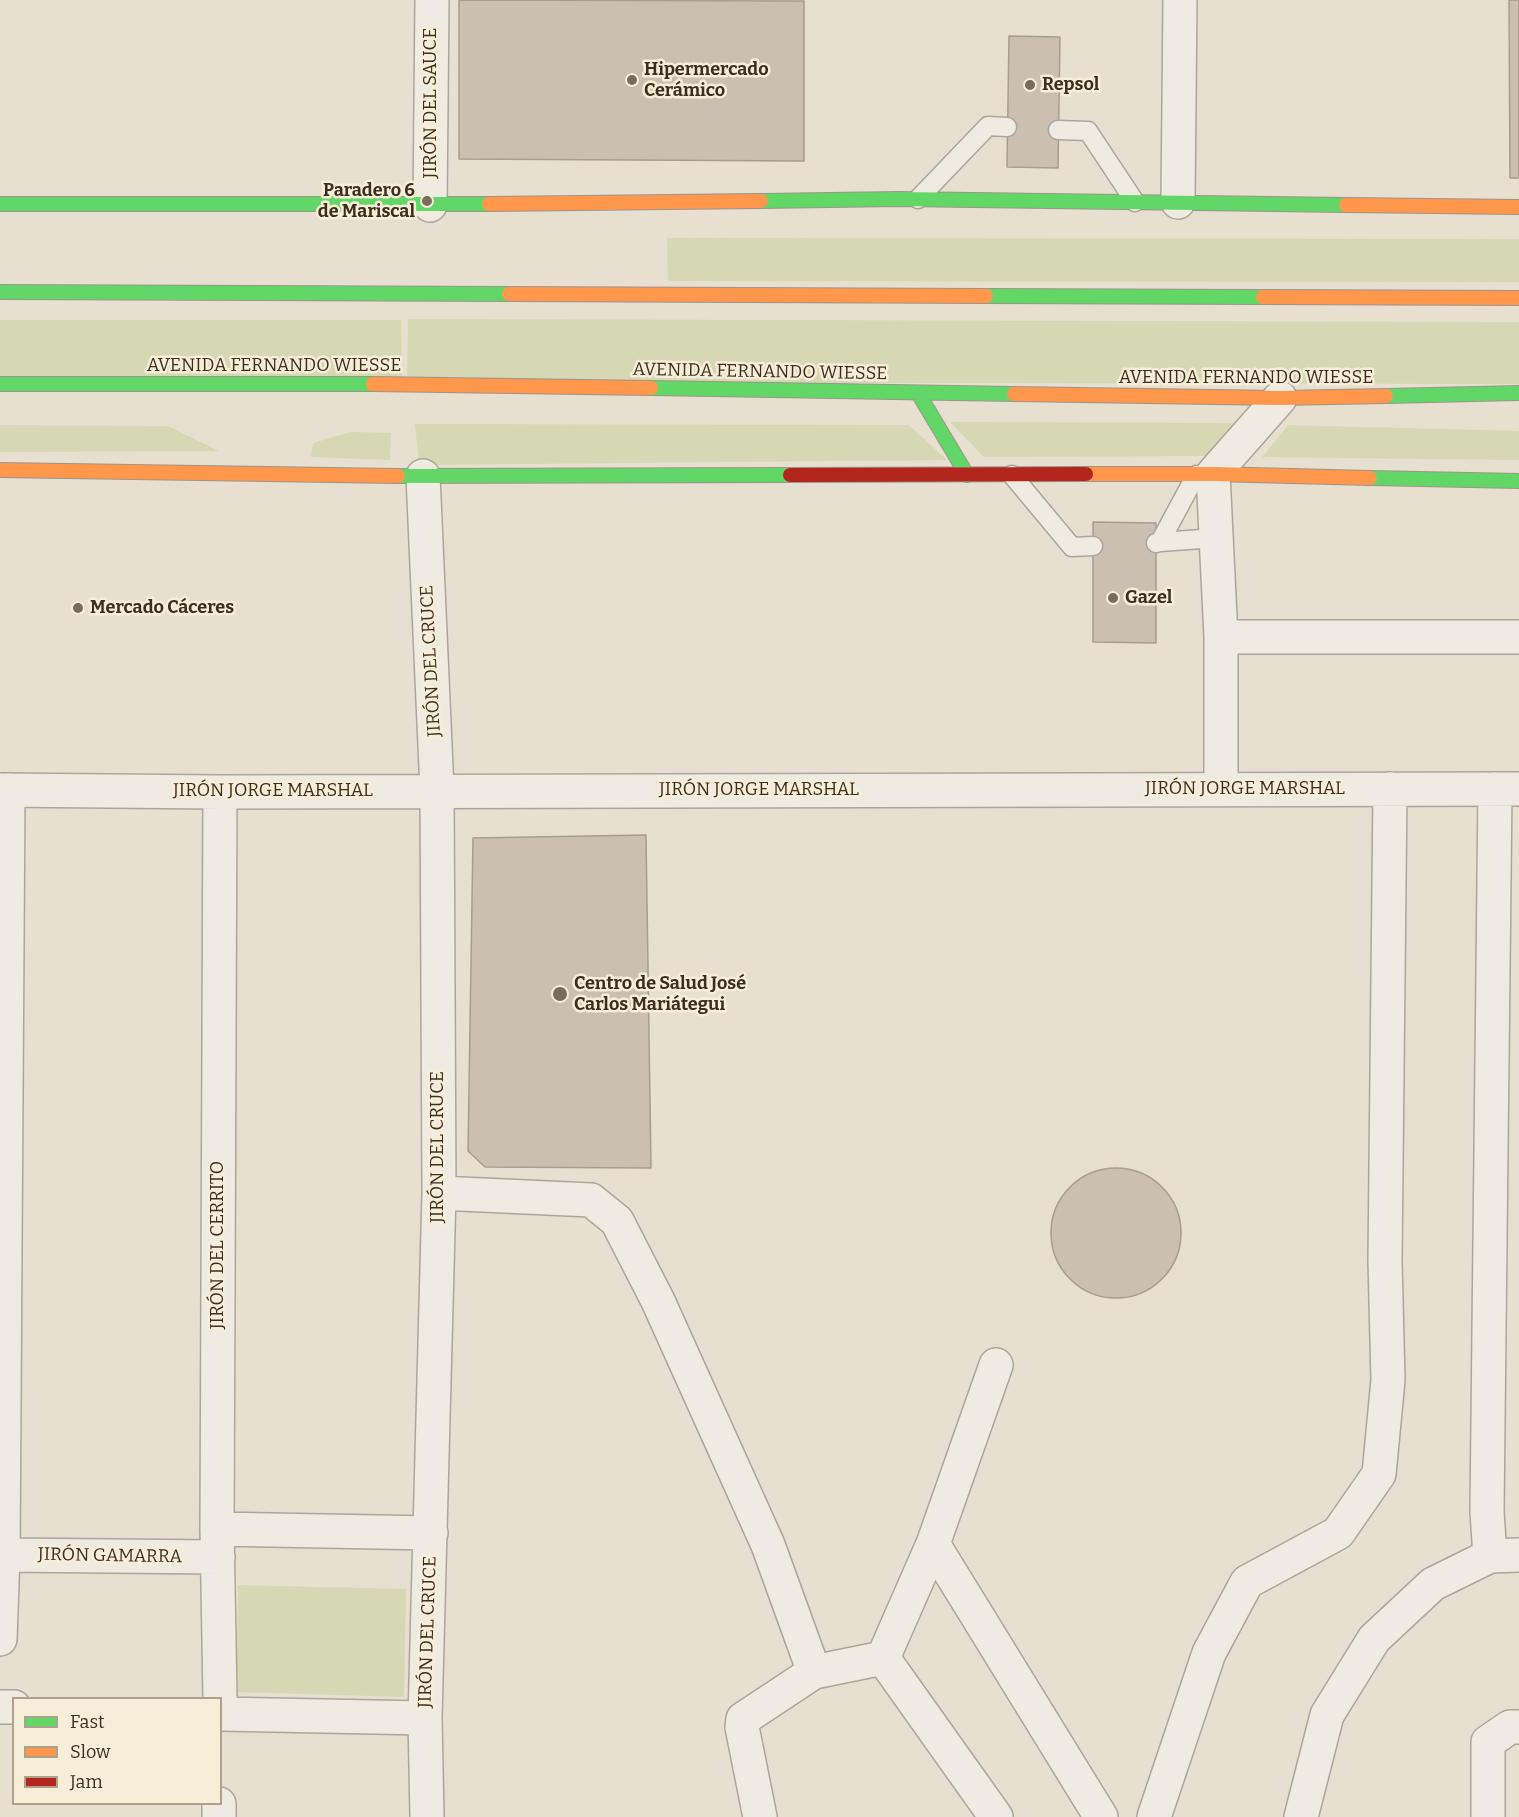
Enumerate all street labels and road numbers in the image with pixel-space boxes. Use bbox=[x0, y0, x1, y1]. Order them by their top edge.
street label: JIRÓN DEL SAUCE bbox=[420, 28, 442, 178]
street label: AVENIDA FERNANDO WIESSE bbox=[147, 355, 401, 377]
street label: AVENIDA FERNANDO WIESSE bbox=[633, 359, 887, 385]
street label: AVENIDA FERNANDO WIESSE bbox=[1119, 367, 1373, 389]
street label: JIRÓN DEL CRUCE bbox=[416, 584, 446, 738]
street label: JIRÓN JORGE MARSHAL bbox=[1145, 778, 1345, 800]
street label: JIRÓN JORGE MARSHAL bbox=[659, 779, 859, 801]
street label: JIRÓN JORGE MARSHAL bbox=[173, 780, 373, 802]
street label: JIRÓN DEL CRUCE bbox=[427, 1071, 449, 1223]
street label: JIRÓN DEL CERRITO bbox=[207, 1161, 229, 1329]
street label: JIRÓN GAMARRA bbox=[38, 1544, 182, 1568]
street label: JIRÓN DEL CRUCE bbox=[415, 1556, 441, 1708]

